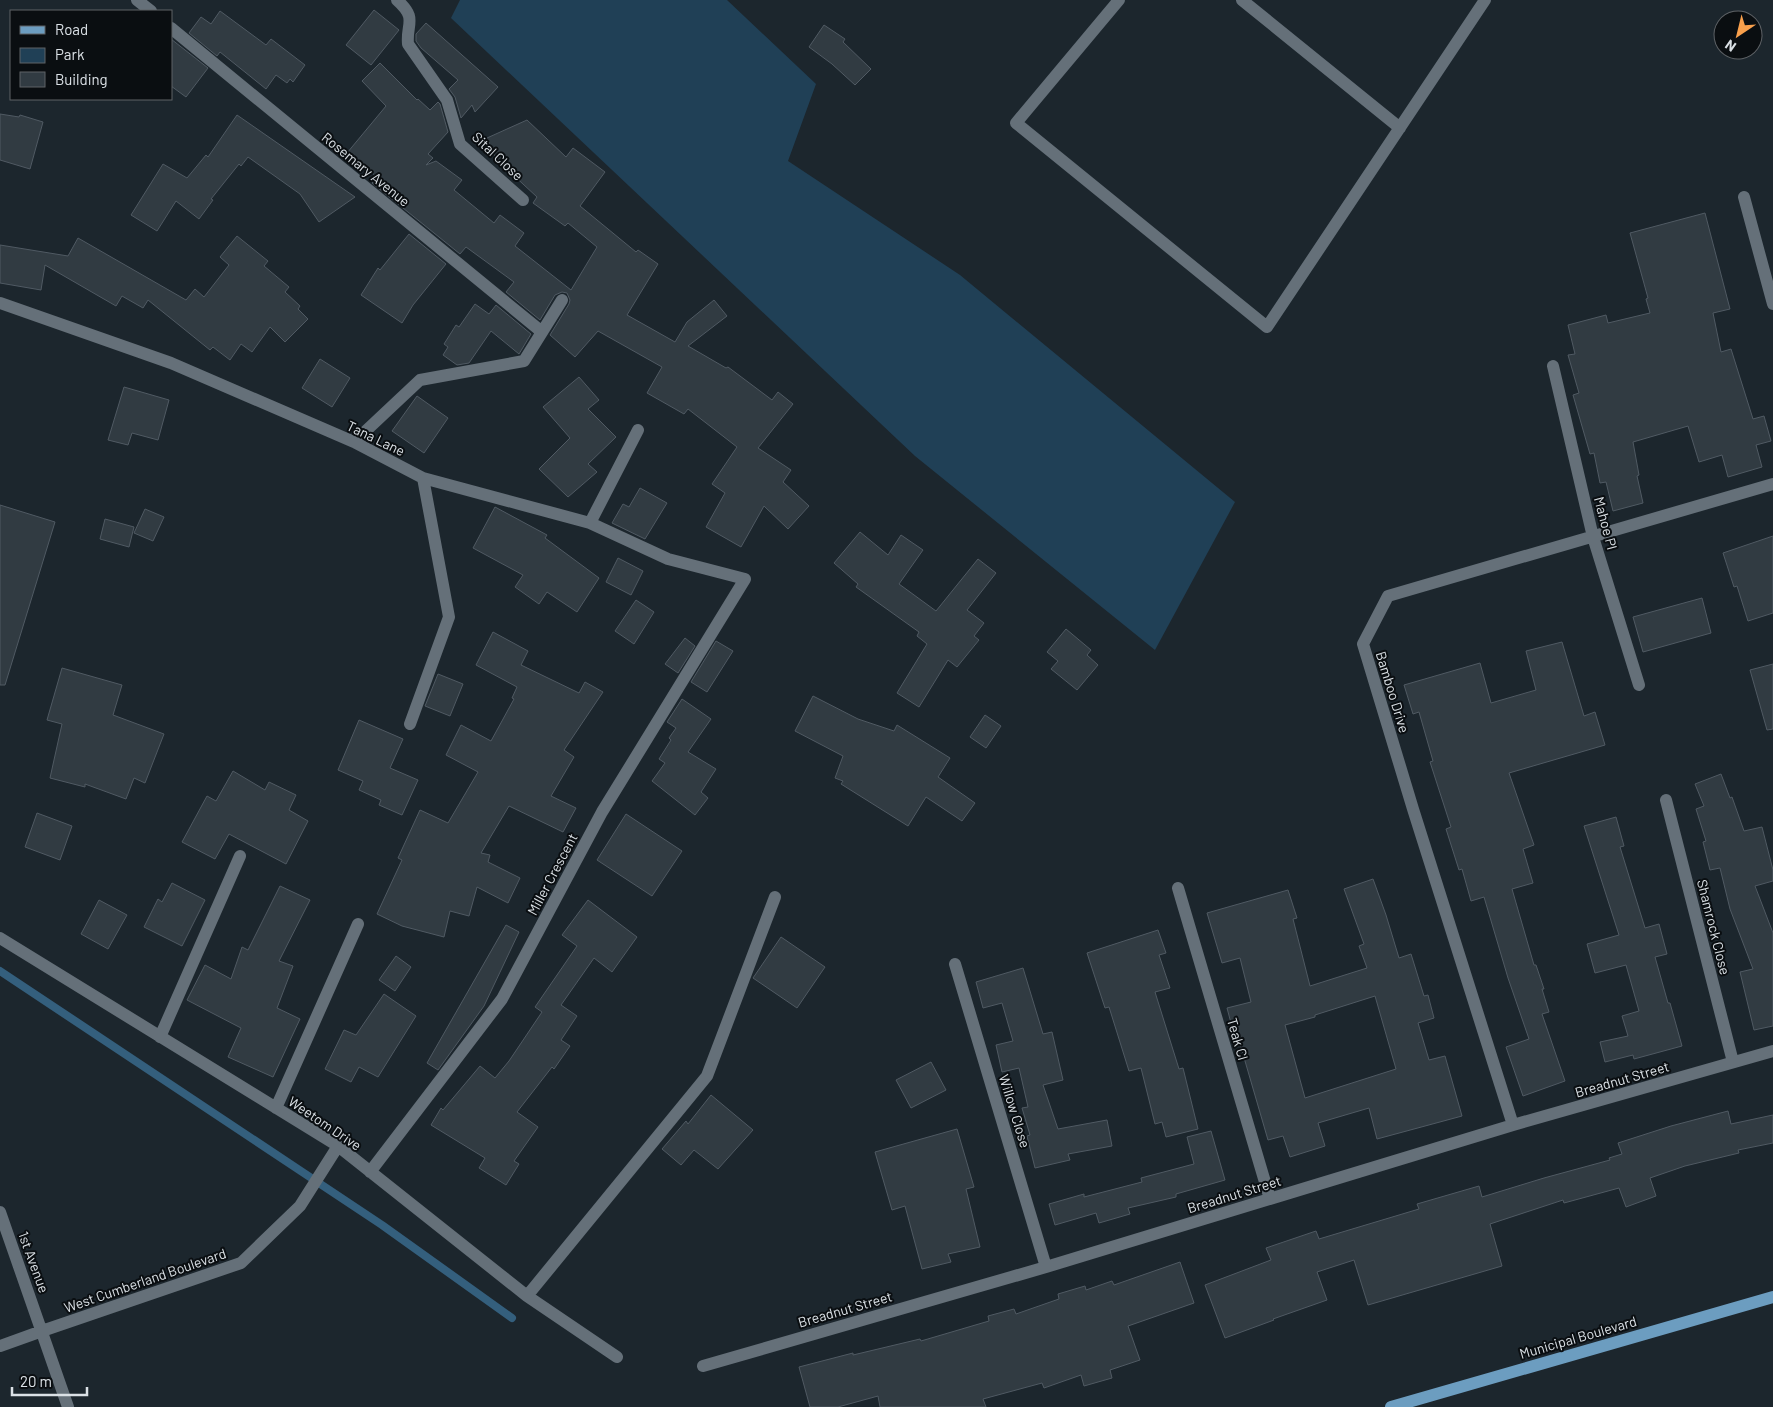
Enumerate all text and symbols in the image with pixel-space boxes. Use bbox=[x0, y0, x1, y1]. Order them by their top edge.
legend bbox=[10, 10, 172, 100]
north arrow bbox=[1713, 10, 1763, 60]
text: Road bbox=[55, 20, 88, 38]
text: N bbox=[1722, 36, 1739, 56]
text: Park bbox=[55, 45, 85, 63]
text: Building bbox=[55, 70, 108, 88]
street label: Rosemary Avenue bbox=[319, 128, 413, 210]
street label: Sital Close bbox=[469, 128, 527, 184]
street label: Tana Lane bbox=[344, 417, 408, 459]
street label: Mahoe Pl bbox=[1591, 495, 1621, 551]
street label: Bamboo Drive bbox=[1373, 649, 1413, 735]
street label: Miller Crescent bbox=[523, 830, 581, 918]
street label: Shamrock Close bbox=[1694, 878, 1734, 976]
street label: Teak Cl bbox=[1224, 1016, 1252, 1062]
street label: Breadnut Street bbox=[1573, 1057, 1671, 1101]
street label: Willow Close bbox=[996, 1072, 1034, 1150]
street label: Weetom Drive bbox=[285, 1092, 365, 1154]
street label: Breadnut Street bbox=[1185, 1172, 1283, 1216]
street label: 1st Avenue bbox=[15, 1229, 53, 1295]
street label: West Cumberland Boulevard bbox=[62, 1244, 228, 1316]
street label: Breadnut Street bbox=[796, 1287, 894, 1331]
street label: Municipal Boulevard bbox=[1517, 1312, 1639, 1362]
scale bar bbox=[12, 1364, 88, 1396]
text: 20 m bbox=[20, 1372, 52, 1390]

